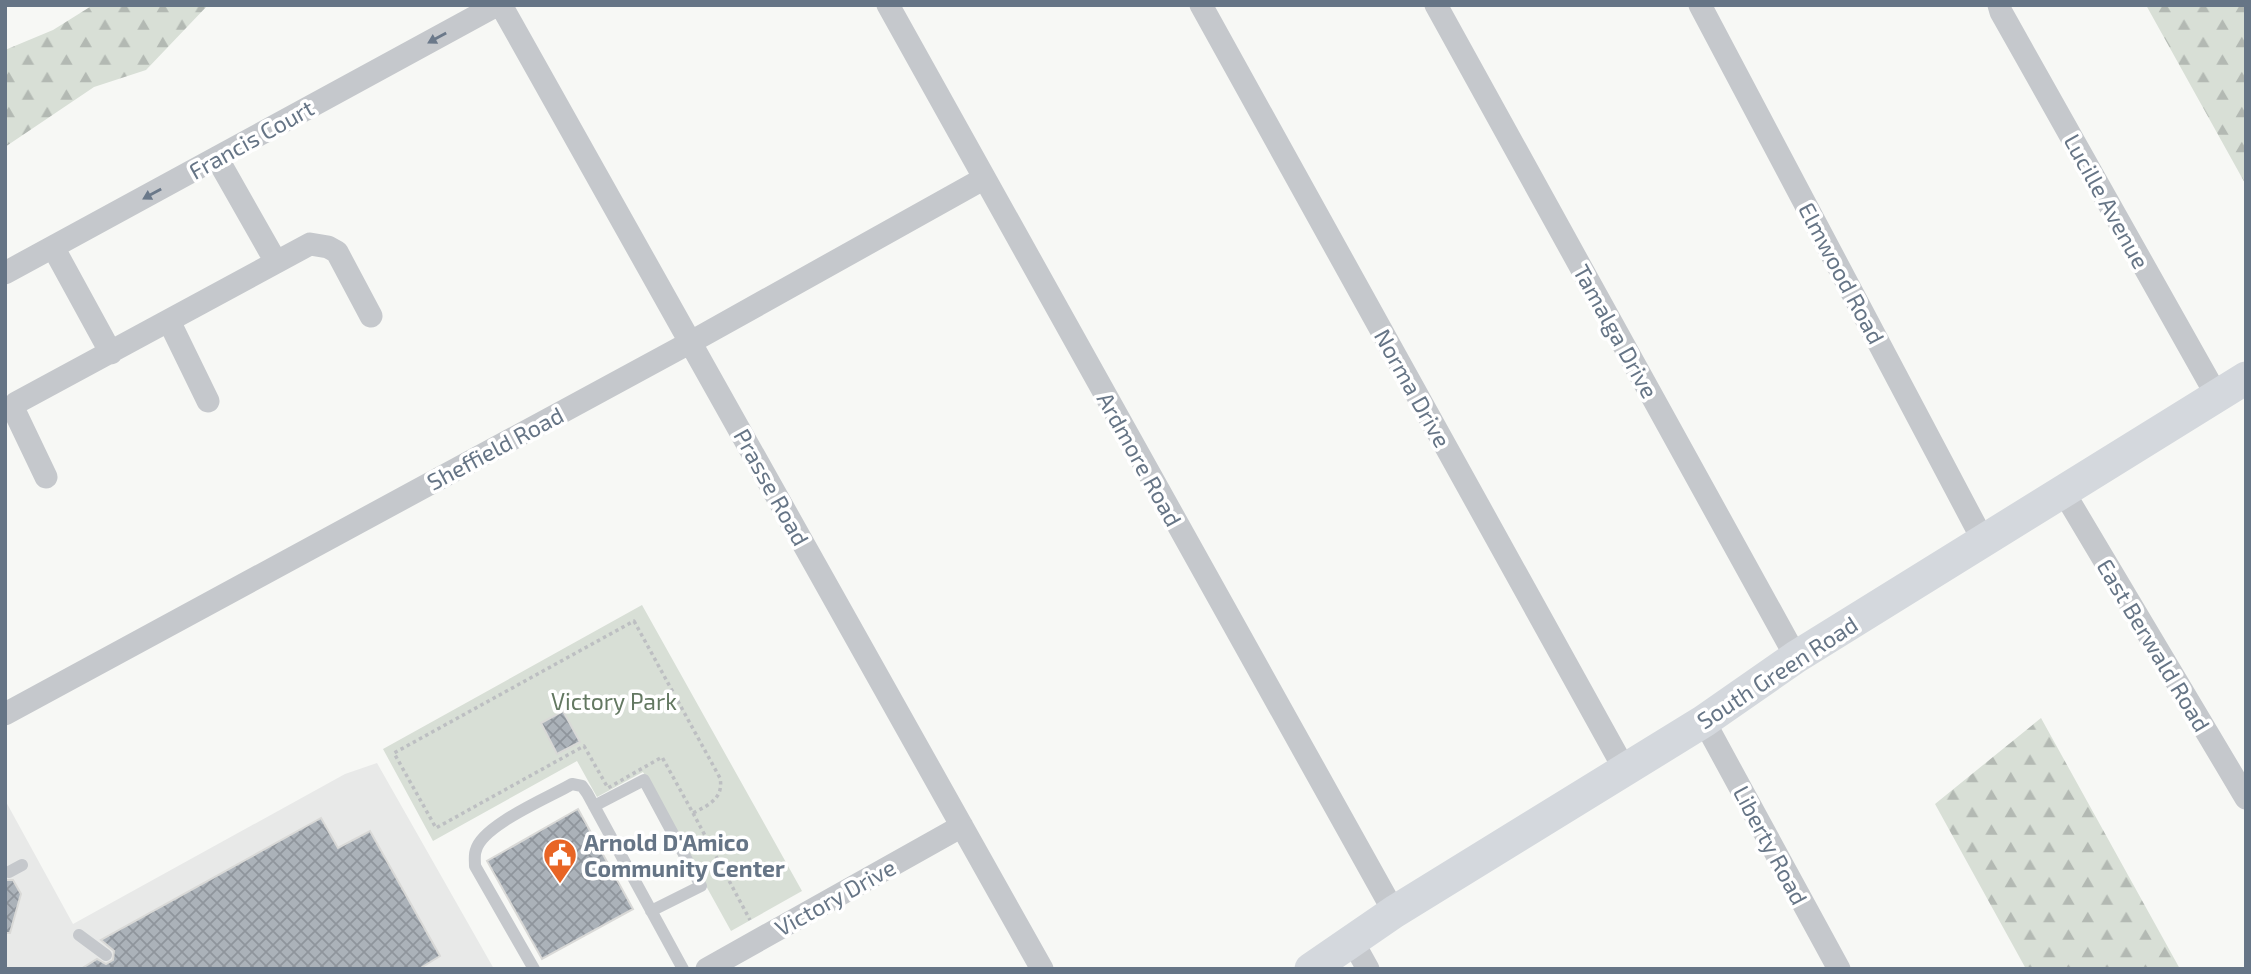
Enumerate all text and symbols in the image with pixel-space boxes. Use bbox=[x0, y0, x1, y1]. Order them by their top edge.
one-way arrow bbox=[428, 32, 447, 44]
street label: Francis Court bbox=[184, 93, 318, 185]
street label: Lucille Avenue bbox=[2059, 129, 2155, 273]
one-way arrow bbox=[141, 187, 161, 199]
street label: Elmwood Road bbox=[1793, 197, 1891, 349]
street label: Tamalga Drive bbox=[1568, 259, 1664, 403]
street label: Norma Drive bbox=[1369, 324, 1457, 452]
street label: Ardmore Road bbox=[1092, 387, 1188, 531]
street label: Sheffield Road bbox=[422, 400, 568, 496]
street label: Prasse Road bbox=[728, 424, 816, 550]
street label: East Berwald Road bbox=[2091, 554, 2217, 736]
street label: South Green Road bbox=[1691, 610, 1863, 734]
park label: Victory Park bbox=[551, 687, 677, 715]
street label: Liberty Road bbox=[1728, 781, 1814, 909]
place label: Arnold D'Amico Community Center bbox=[584, 828, 785, 882]
public building icon: Arnold D'Amico Community Center bbox=[541, 836, 579, 885]
street label: Victory Drive bbox=[770, 852, 900, 942]

